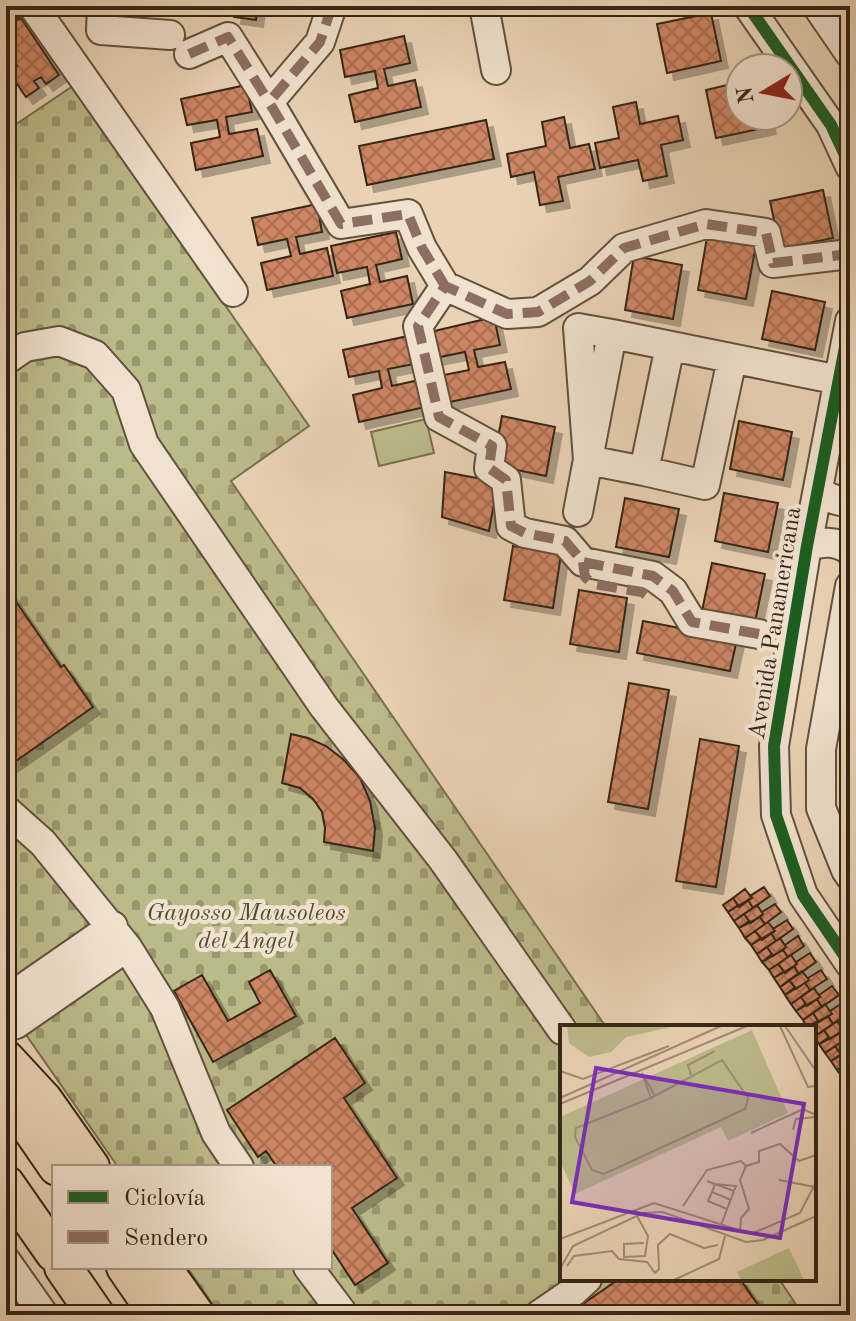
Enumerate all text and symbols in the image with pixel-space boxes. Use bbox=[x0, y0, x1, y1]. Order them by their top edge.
north arrow bbox=[724, 52, 804, 132]
text: N bbox=[734, 85, 759, 105]
street label: Avenida Panamericana bbox=[746, 505, 806, 741]
park label: Gayosso Mausoleos del Angel bbox=[146, 902, 346, 954]
inset map bbox=[560, 1025, 816, 1281]
legend bbox=[52, 1165, 332, 1269]
text: Ciclovía bbox=[124, 1187, 206, 1211]
text: Sendero bbox=[124, 1227, 208, 1251]

